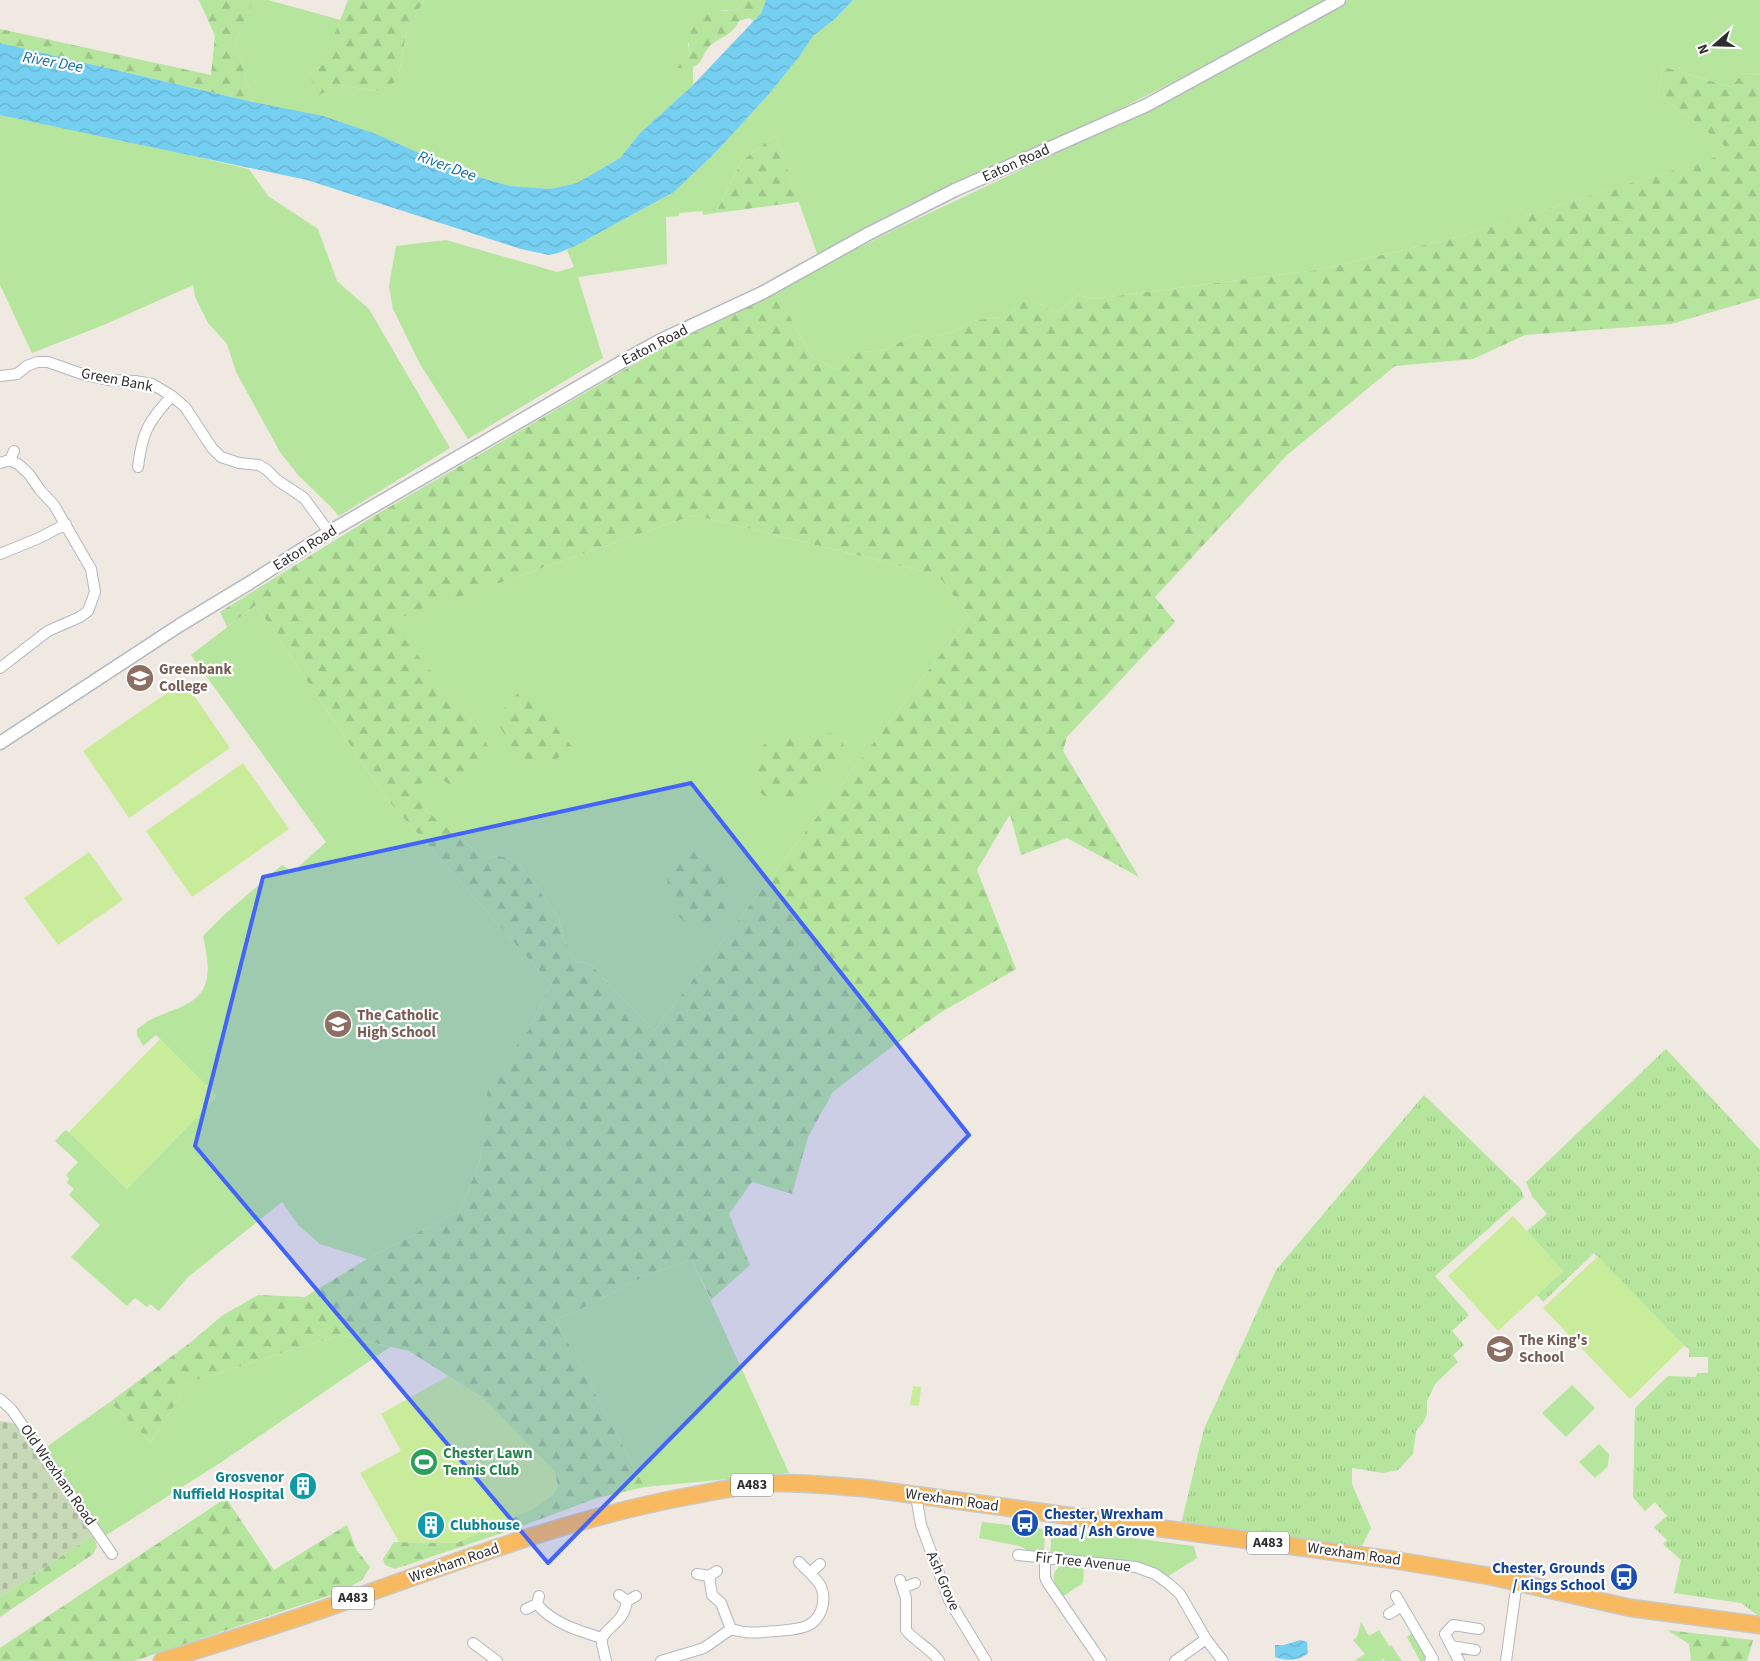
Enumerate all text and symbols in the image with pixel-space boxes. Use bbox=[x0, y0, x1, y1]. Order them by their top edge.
north arrow bbox=[1690, 20, 1740, 70]
text: N bbox=[1693, 41, 1715, 57]
water label: River Dee bbox=[21, 46, 85, 78]
street label: Eaton Road bbox=[979, 139, 1053, 187]
water label: River Dee bbox=[415, 145, 480, 187]
street label: Eaton Road bbox=[618, 319, 692, 371]
street label: Green Bank bbox=[79, 363, 155, 397]
street label: Eaton Road bbox=[269, 520, 341, 576]
place label: Greenbank College bbox=[159, 659, 232, 697]
school or university icon: Greenbank College bbox=[125, 663, 155, 693]
place label: The Catholic High School bbox=[357, 1005, 439, 1043]
school or university icon: The Catholic High School bbox=[323, 1009, 353, 1039]
place label: The King's School bbox=[1519, 1330, 1588, 1368]
school or university icon: The King's School bbox=[1485, 1334, 1515, 1364]
street label: Old Wrexham Road bbox=[15, 1420, 101, 1530]
place label: Chester Lawn Tennis Club bbox=[443, 1443, 533, 1481]
sports icon: Chester Lawn Tennis Club bbox=[409, 1447, 439, 1477]
place label: Grosvenor Nuffield Hospital bbox=[172, 1467, 285, 1505]
building icon: Grosvenor Nuffield Hospital bbox=[288, 1471, 318, 1501]
road number: A483 bbox=[731, 1474, 773, 1496]
street label: Wrexham Road bbox=[904, 1483, 1000, 1517]
place label: Chester, Wrexham Road / Ash Grove bbox=[1044, 1504, 1163, 1542]
bus stop icon: Chester, Wrexham Road / Ash Grove bbox=[1010, 1508, 1040, 1538]
building icon: Clubhouse bbox=[416, 1510, 446, 1540]
place label: Clubhouse bbox=[450, 1515, 520, 1536]
road number: A483 bbox=[1247, 1532, 1289, 1555]
street label: Wrexham Road bbox=[1306, 1537, 1402, 1571]
street label: Wrexham Road bbox=[406, 1538, 502, 1588]
street label: Fir Tree Avenue bbox=[1034, 1547, 1132, 1577]
street label: Ash Grove bbox=[921, 1548, 965, 1614]
place label: Chester, Grounds / Kings School bbox=[1492, 1558, 1606, 1596]
bus stop icon: Chester, Grounds / Kings School bbox=[1609, 1562, 1639, 1592]
road number: A483 bbox=[332, 1586, 374, 1610]

